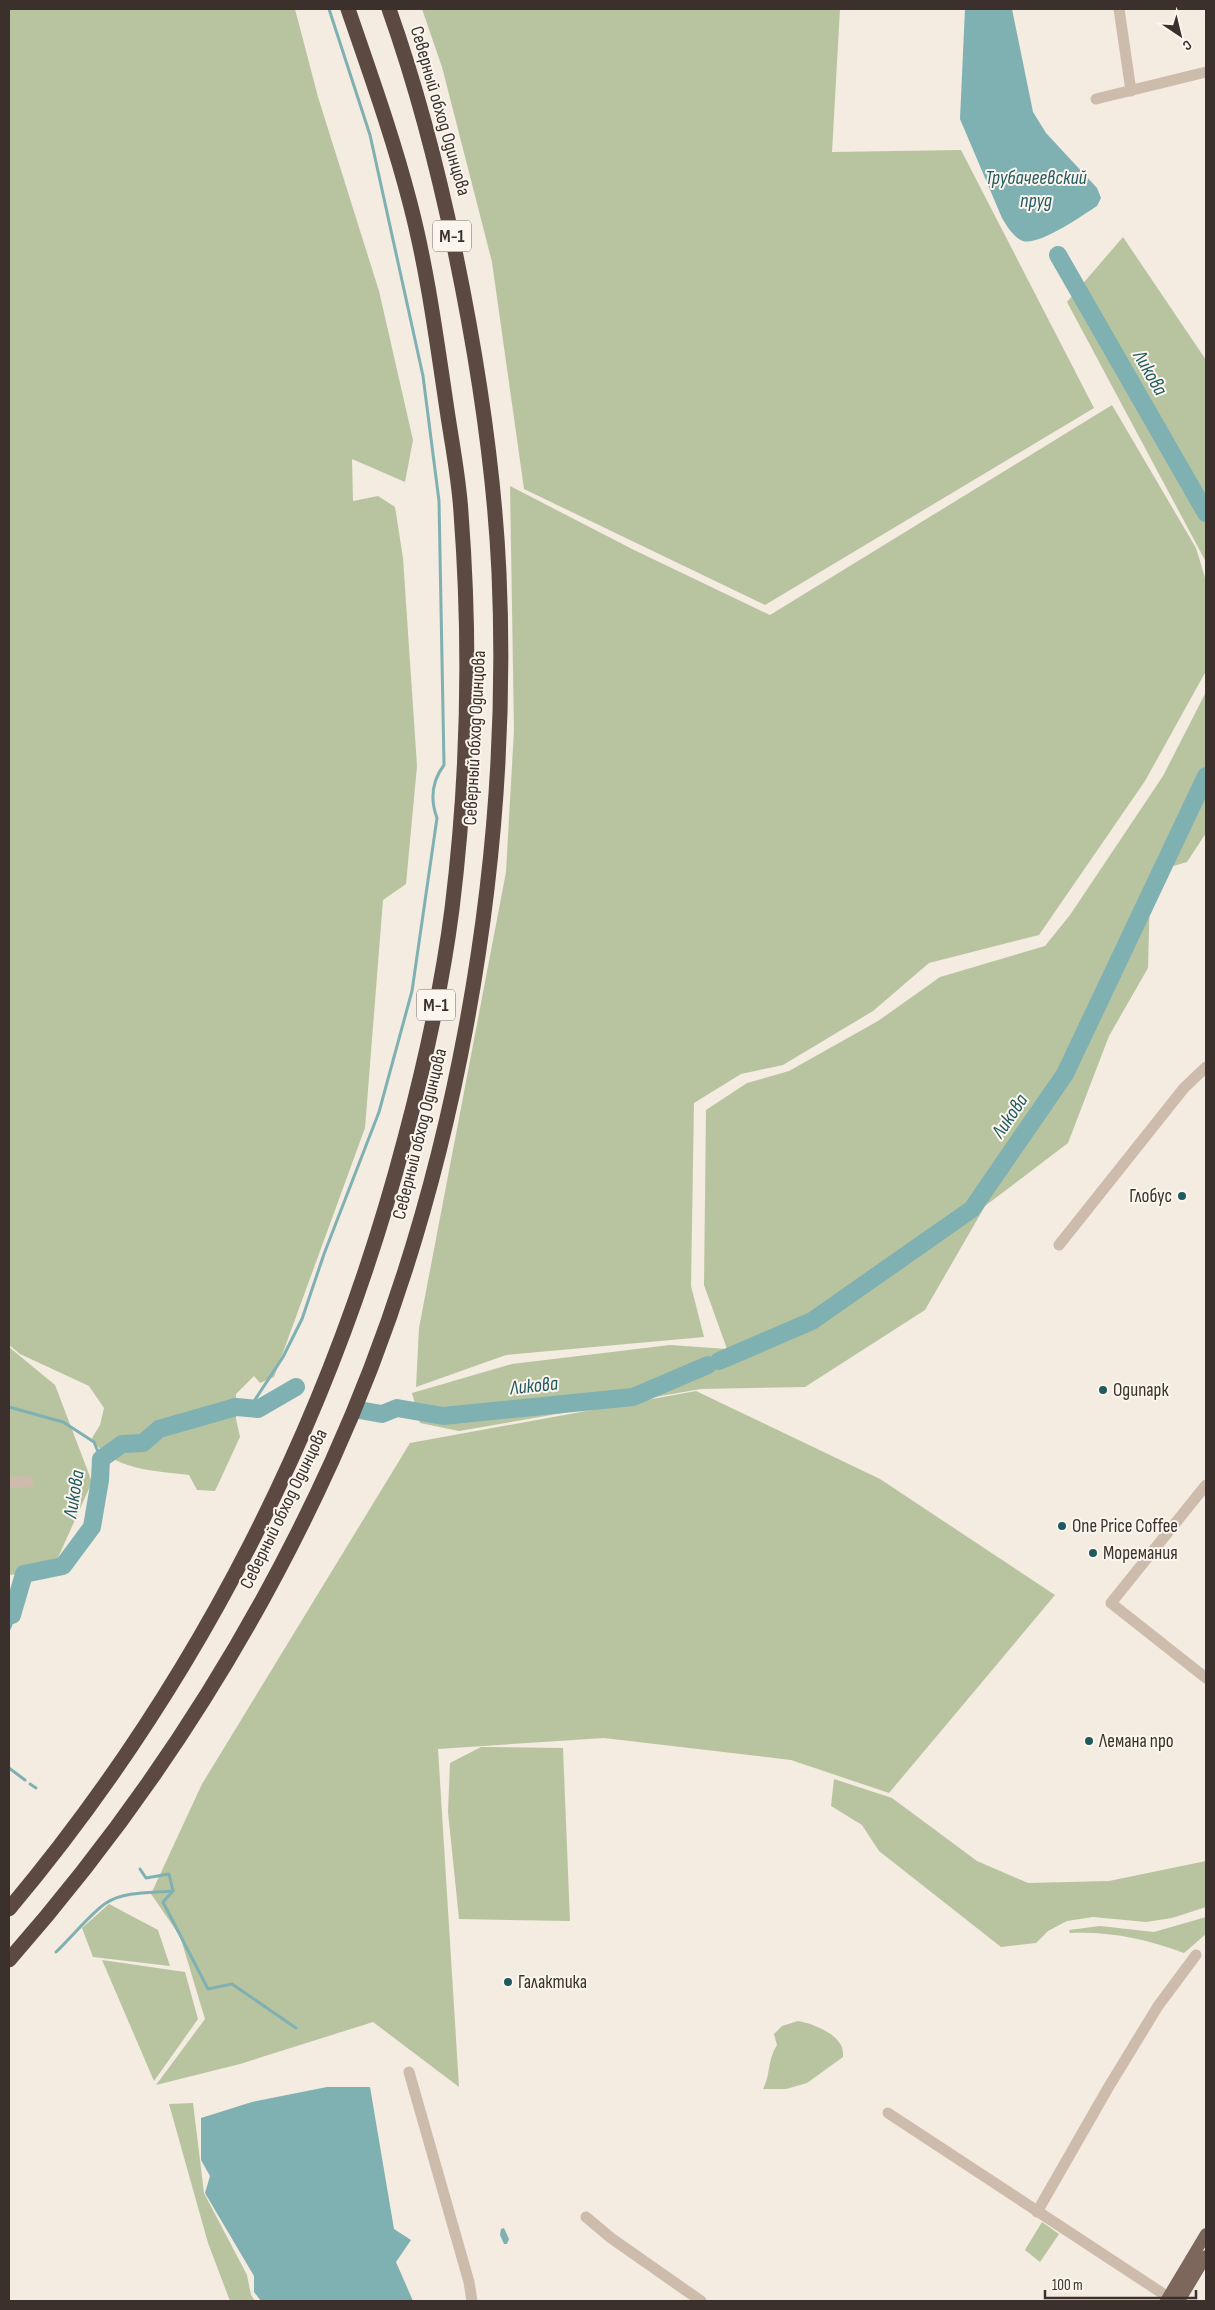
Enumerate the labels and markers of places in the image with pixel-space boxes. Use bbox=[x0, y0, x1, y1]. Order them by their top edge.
place label: Глобус bbox=[1129, 1185, 1172, 1208]
marker: Глобус bbox=[1176, 1190, 1188, 1202]
place label: Одипарк bbox=[1113, 1379, 1169, 1402]
marker: Одипарк bbox=[1097, 1384, 1109, 1396]
place label: One Price Coffee bbox=[1072, 1515, 1178, 1538]
marker: One Price Coffee bbox=[1056, 1520, 1068, 1532]
place label: Моремания bbox=[1103, 1542, 1178, 1565]
marker: Моремания bbox=[1087, 1547, 1099, 1559]
place label: Лемана про bbox=[1098, 1730, 1174, 1753]
marker: Лемана про bbox=[1083, 1735, 1095, 1747]
place label: Галактика bbox=[518, 1971, 587, 1994]
marker: Галактика bbox=[502, 1976, 514, 1988]

